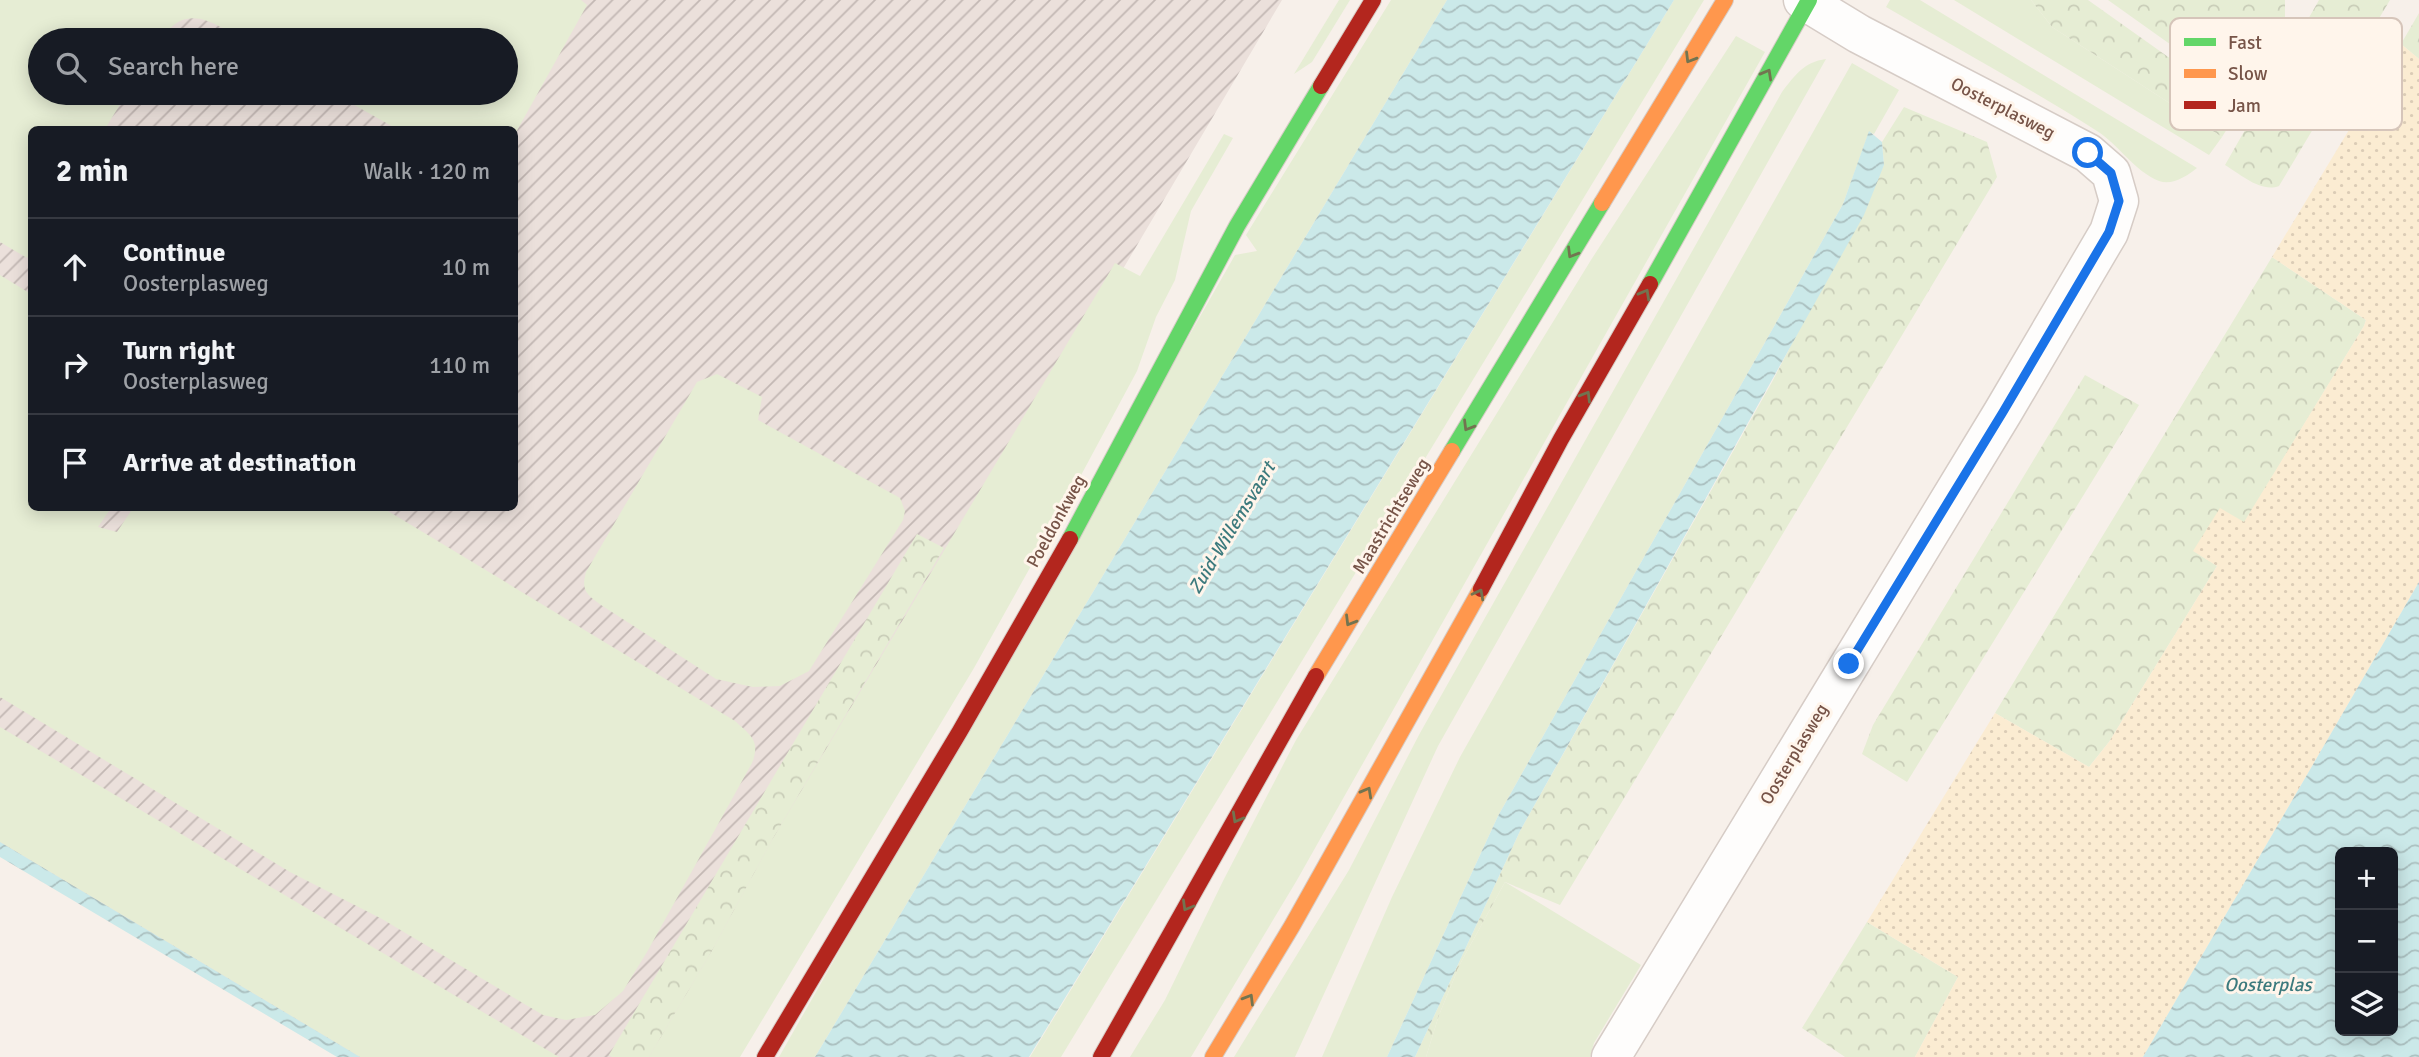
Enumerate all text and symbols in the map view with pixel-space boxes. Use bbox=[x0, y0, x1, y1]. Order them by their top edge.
legend bbox=[2170, 18, 2402, 130]
search box bbox=[28, 28, 518, 105]
text: Fast bbox=[2228, 31, 2262, 55]
icon: search bbox=[52, 48, 90, 86]
text: Search here bbox=[108, 51, 239, 83]
one-way arrow bbox=[1685, 51, 1698, 64]
text: Slow bbox=[2228, 62, 2268, 86]
one-way arrow bbox=[1759, 69, 1772, 81]
street label: Oosterplasweg bbox=[1947, 72, 2059, 144]
text: Jam bbox=[2228, 94, 2261, 118]
route start bbox=[2072, 137, 2103, 168]
text: 2 min bbox=[56, 153, 128, 190]
text: Walk · 120 m bbox=[364, 157, 490, 186]
text: Continue bbox=[123, 237, 225, 269]
one-way arrow bbox=[1568, 246, 1581, 259]
icon: ahead bbox=[56, 248, 94, 286]
text: 10 m bbox=[442, 253, 490, 282]
text: Oosterplasweg bbox=[123, 269, 269, 298]
one-way arrow bbox=[1636, 289, 1650, 301]
text: Turn right bbox=[123, 335, 235, 367]
icon: right bbox=[56, 346, 94, 384]
text: 110 m bbox=[429, 351, 490, 380]
text: Oosterplasweg bbox=[123, 367, 269, 396]
one-way arrow bbox=[1578, 391, 1591, 404]
one-way arrow bbox=[1463, 419, 1476, 432]
icon: arrive bbox=[56, 444, 94, 482]
text: Arrive at destination bbox=[123, 447, 356, 479]
street label: Maastrichtseweg bbox=[1348, 454, 1434, 578]
water label: Zuid-Willemsvaart bbox=[1183, 456, 1282, 598]
street label: Poeldonkweg bbox=[1022, 471, 1090, 571]
one-way arrow bbox=[1470, 588, 1484, 601]
one-way arrow bbox=[1345, 613, 1358, 626]
route end bbox=[1833, 648, 1864, 679]
street label: Oosterplasweg bbox=[1755, 699, 1833, 809]
one-way arrow bbox=[1359, 787, 1372, 799]
one-way arrow bbox=[1232, 811, 1245, 823]
map controls bbox=[2335, 847, 2398, 1036]
button: + bbox=[2335, 847, 2398, 910]
one-way arrow bbox=[1182, 899, 1195, 911]
button: − bbox=[2335, 910, 2398, 973]
water label: Oosterplas bbox=[2224, 973, 2313, 997]
button: layers bbox=[2335, 973, 2398, 1036]
one-way arrow bbox=[1241, 994, 1254, 1007]

